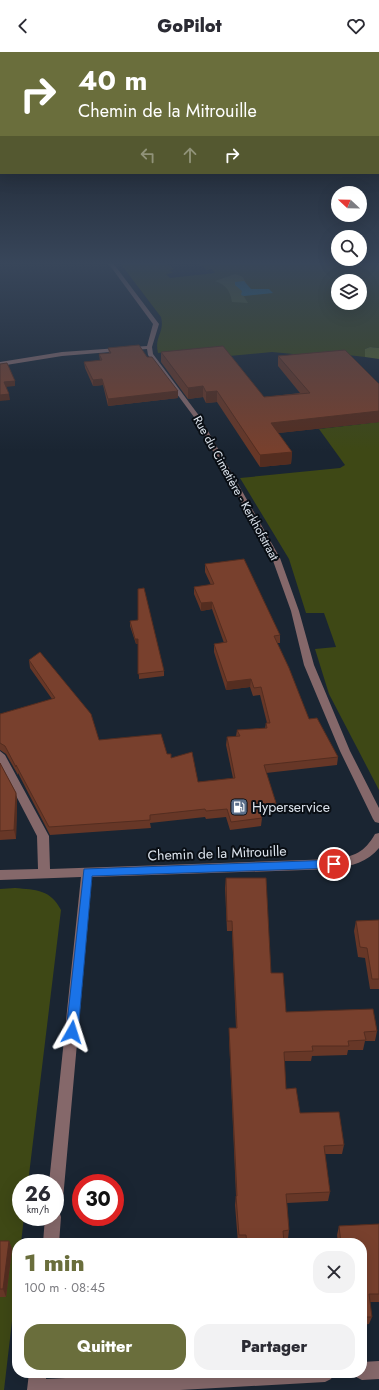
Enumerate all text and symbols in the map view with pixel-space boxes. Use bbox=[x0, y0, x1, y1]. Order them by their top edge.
text: GoPilot bbox=[157, 13, 222, 39]
icon: back bbox=[12, 15, 34, 37]
icon: heart bbox=[345, 15, 367, 37]
text: 40 m bbox=[78, 60, 147, 101]
icon: right bbox=[12, 68, 64, 120]
text: Chemin de la Mitrouille bbox=[78, 98, 257, 124]
icon: left bbox=[137, 144, 159, 166]
icon: ahead bbox=[179, 144, 201, 166]
icon: right bbox=[221, 144, 243, 166]
north arrow bbox=[331, 186, 367, 222]
map controls bbox=[331, 186, 367, 310]
button: search bbox=[331, 230, 367, 266]
button: layers bbox=[331, 274, 367, 310]
street label: Rue du Cimetière - Kerkhofstraat bbox=[189, 412, 283, 564]
fuel station icon: Hyperservice bbox=[229, 797, 249, 817]
place label: Hyperservice bbox=[252, 797, 330, 817]
street label: Chemin de la Mitrouille bbox=[147, 841, 287, 865]
pin bbox=[317, 847, 351, 881]
icon: arrive bbox=[323, 853, 345, 875]
position arrow bbox=[51, 1011, 93, 1053]
speed limit sign: 30 bbox=[72, 1174, 124, 1226]
text: 26 bbox=[25, 1180, 51, 1209]
text: km/h bbox=[27, 1202, 49, 1217]
text: 1 min bbox=[24, 1245, 85, 1280]
button: close bbox=[313, 1251, 355, 1293]
text: 100 m · 08:45 bbox=[24, 1278, 105, 1297]
button: Quitter bbox=[24, 1324, 186, 1370]
button: Partager bbox=[194, 1324, 355, 1370]

